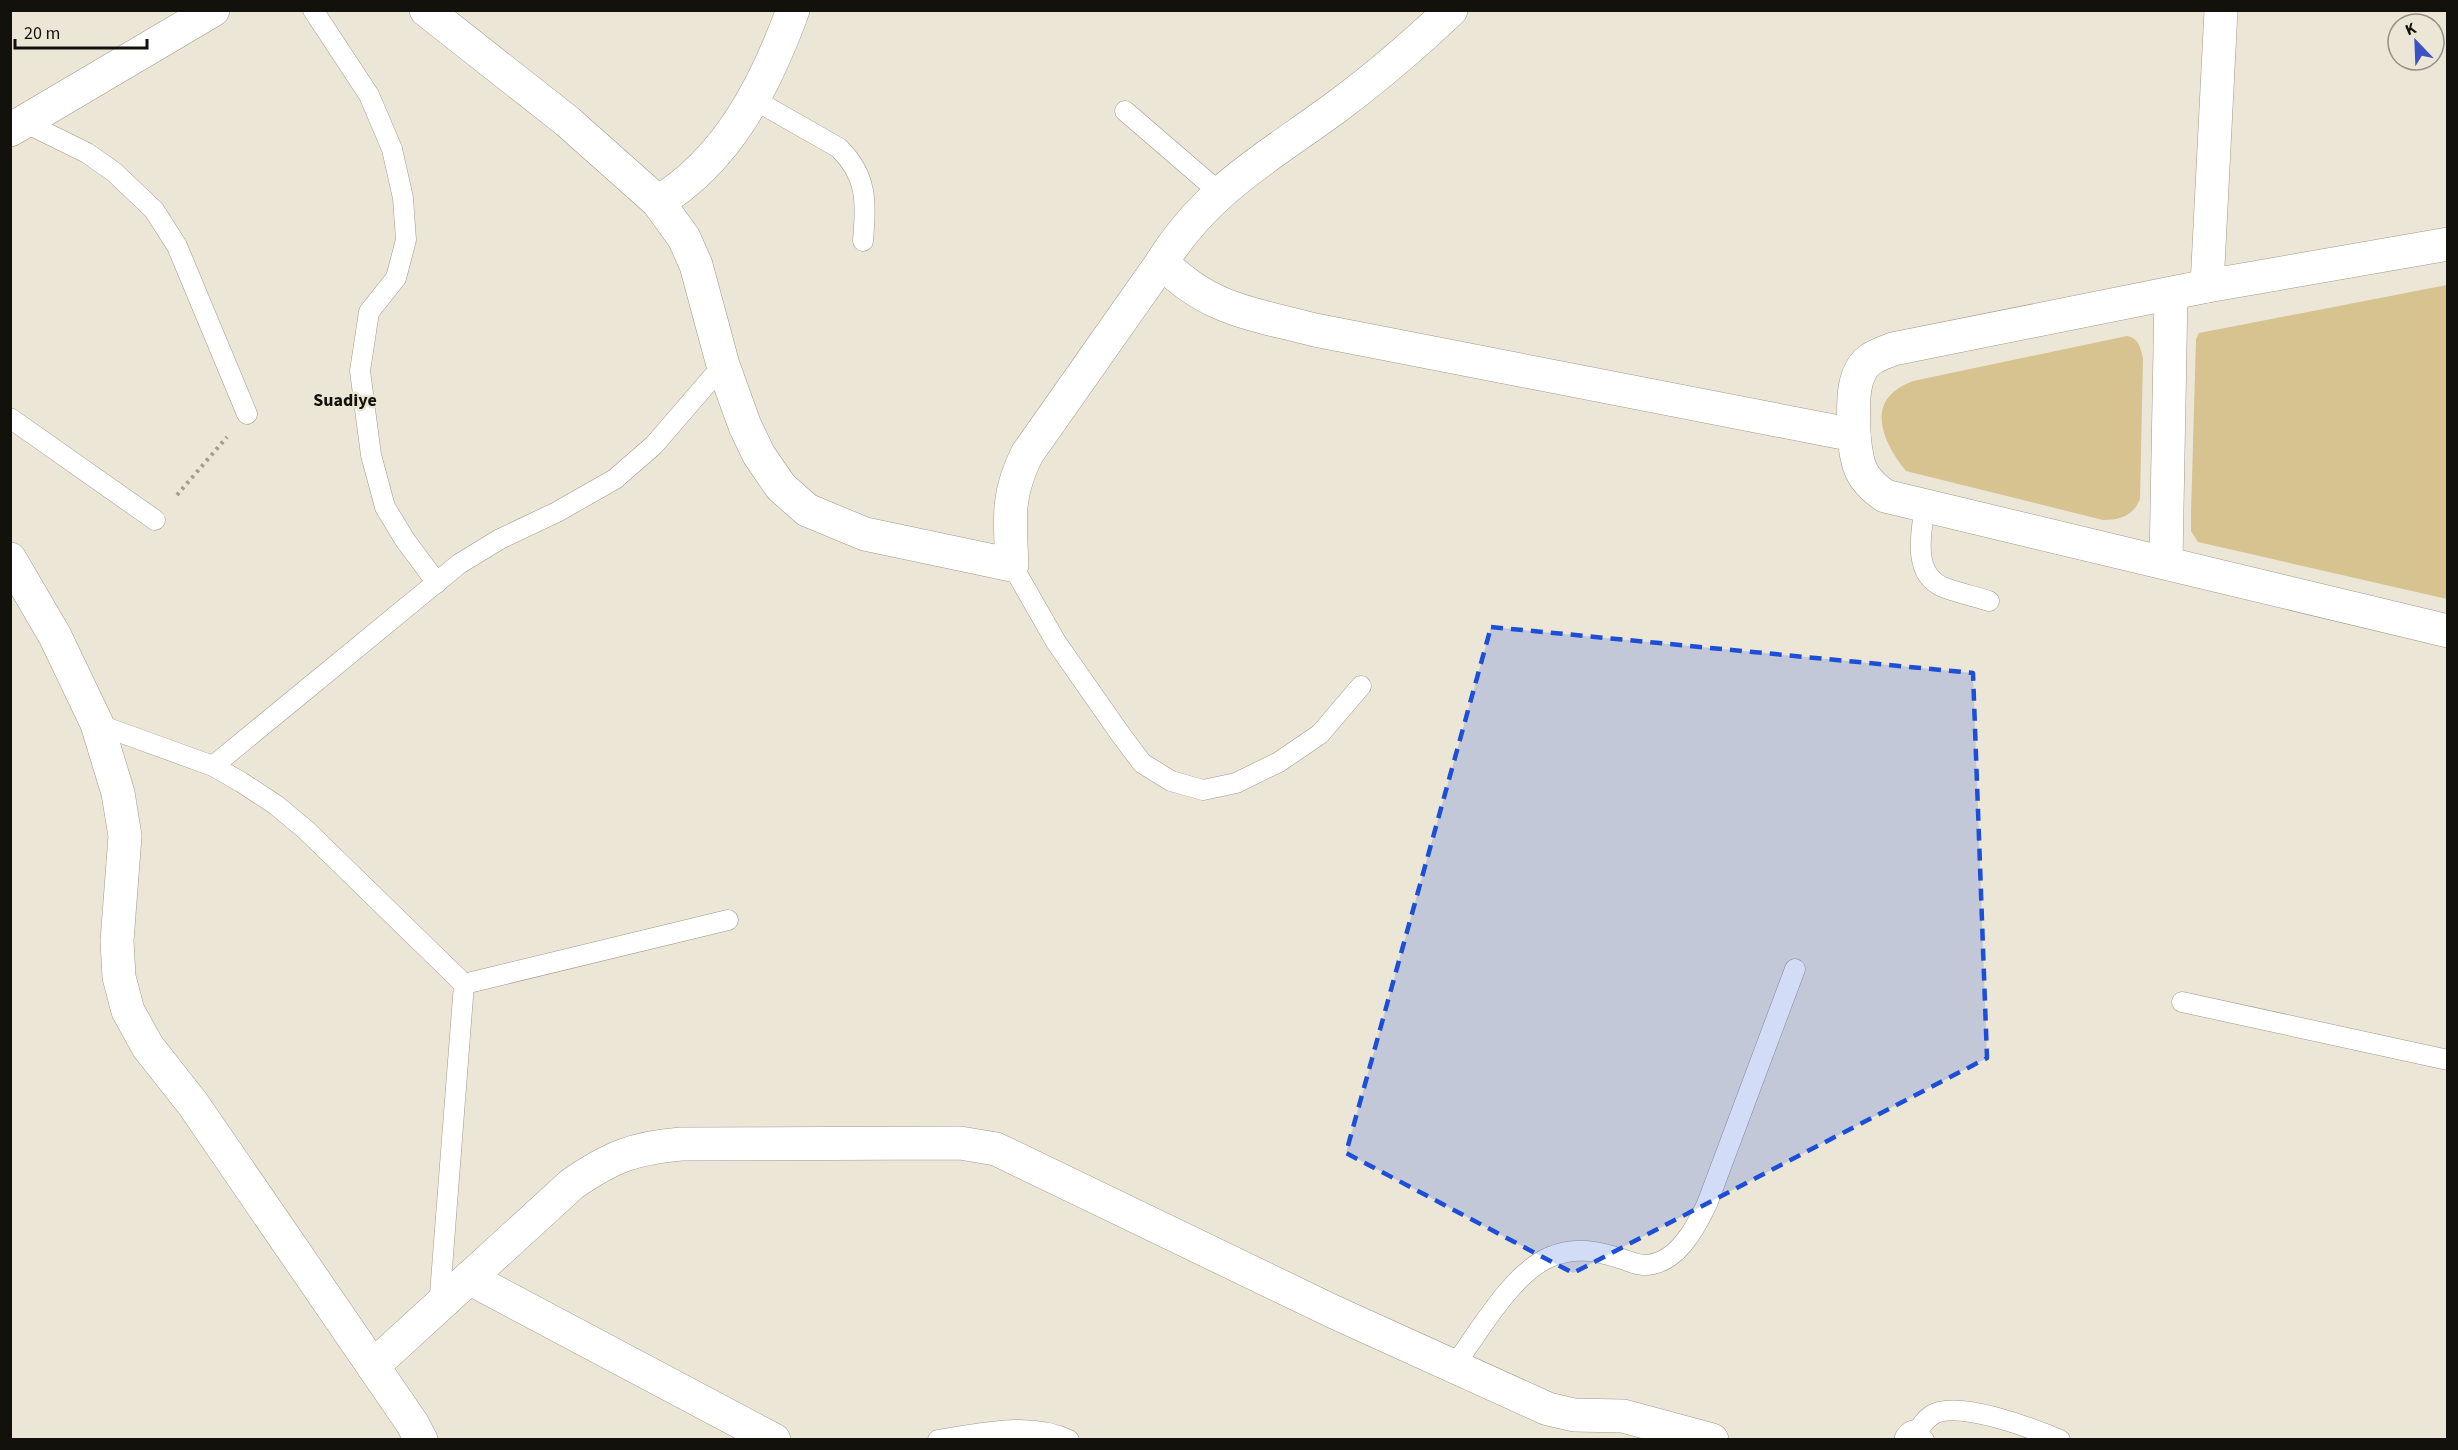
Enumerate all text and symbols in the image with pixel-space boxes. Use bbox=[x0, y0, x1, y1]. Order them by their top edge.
scale bar bbox=[15, 12, 147, 50]
north arrow bbox=[2386, 12, 2446, 72]
text: K bbox=[2402, 17, 2420, 41]
text: 20 m bbox=[24, 21, 60, 46]
district label: Suadiye bbox=[313, 388, 377, 413]

